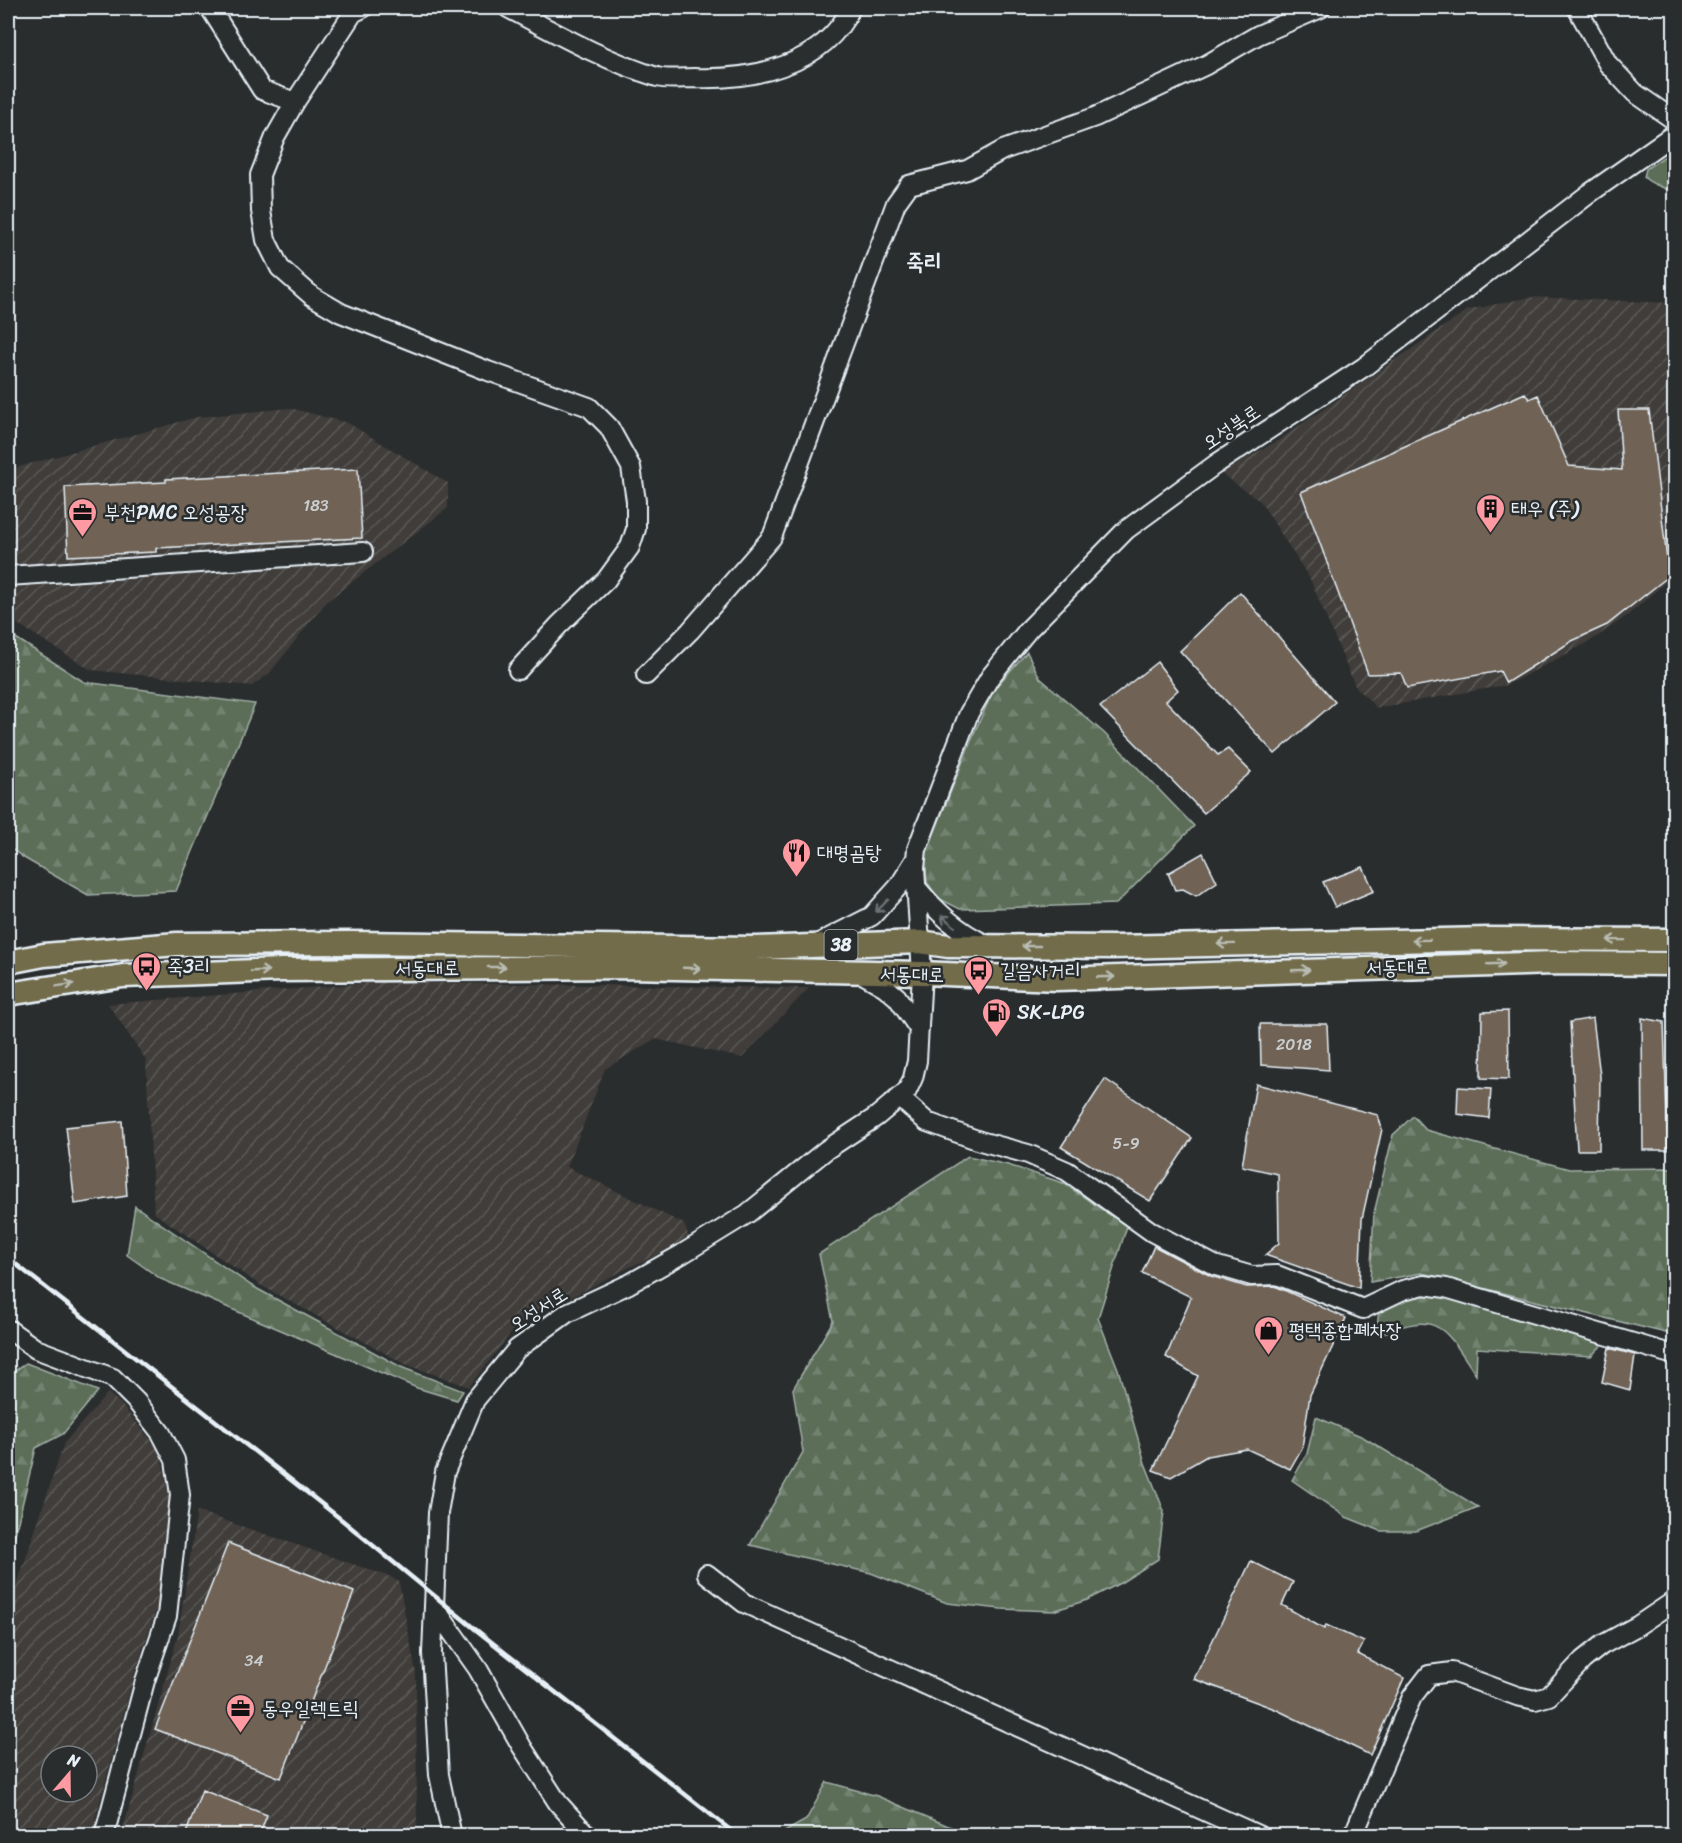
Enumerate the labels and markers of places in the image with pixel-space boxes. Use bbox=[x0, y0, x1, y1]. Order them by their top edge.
place label: 태우 (주) bbox=[1511, 491, 1580, 526]
building icon: 태우 (주) bbox=[1474, 492, 1506, 534]
place label: 부천PMC 오성공장 bbox=[104, 495, 247, 530]
office icon: 부천PMC 오성공장 bbox=[67, 496, 99, 538]
place label: 대명곰탕 bbox=[817, 835, 881, 870]
restaurant icon: 대명곰탕 bbox=[780, 836, 812, 878]
place label: 죽3리 bbox=[167, 949, 210, 984]
bus stop icon: 죽3리 bbox=[130, 950, 162, 992]
place label: 길음사거리 bbox=[1000, 953, 1080, 988]
bus stop icon: 길음사거리 bbox=[963, 954, 995, 996]
place label: SK-LPG bbox=[1017, 995, 1085, 1030]
fuel station icon: SK-LPG bbox=[980, 996, 1012, 1038]
place label: 평택종합폐차장 bbox=[1289, 1313, 1402, 1348]
shop icon: 평택종합폐차장 bbox=[1252, 1314, 1284, 1356]
place label: 동우일렉트릭 bbox=[262, 1691, 359, 1726]
office icon: 동우일렉트릭 bbox=[225, 1692, 257, 1734]

